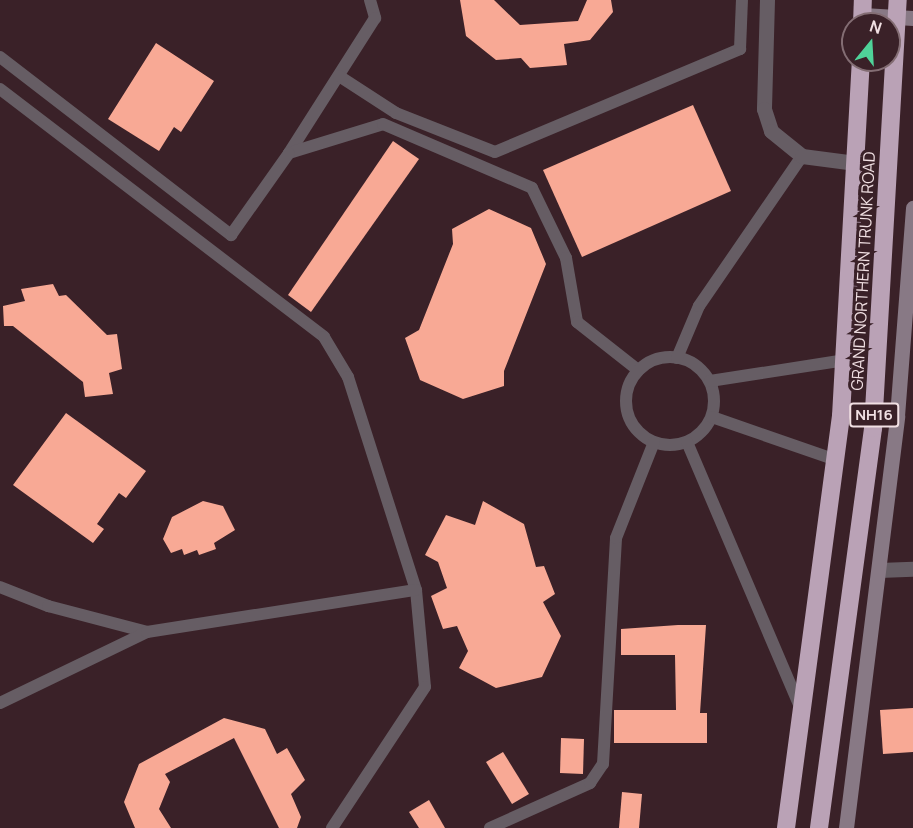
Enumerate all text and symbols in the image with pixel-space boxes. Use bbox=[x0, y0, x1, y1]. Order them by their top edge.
north arrow bbox=[841, 12, 901, 72]
text: N bbox=[867, 15, 885, 39]
street label: GRAND NORTHERN TRUNK ROAD bbox=[847, 151, 879, 391]
road number: NH16 bbox=[848, 403, 900, 427]

